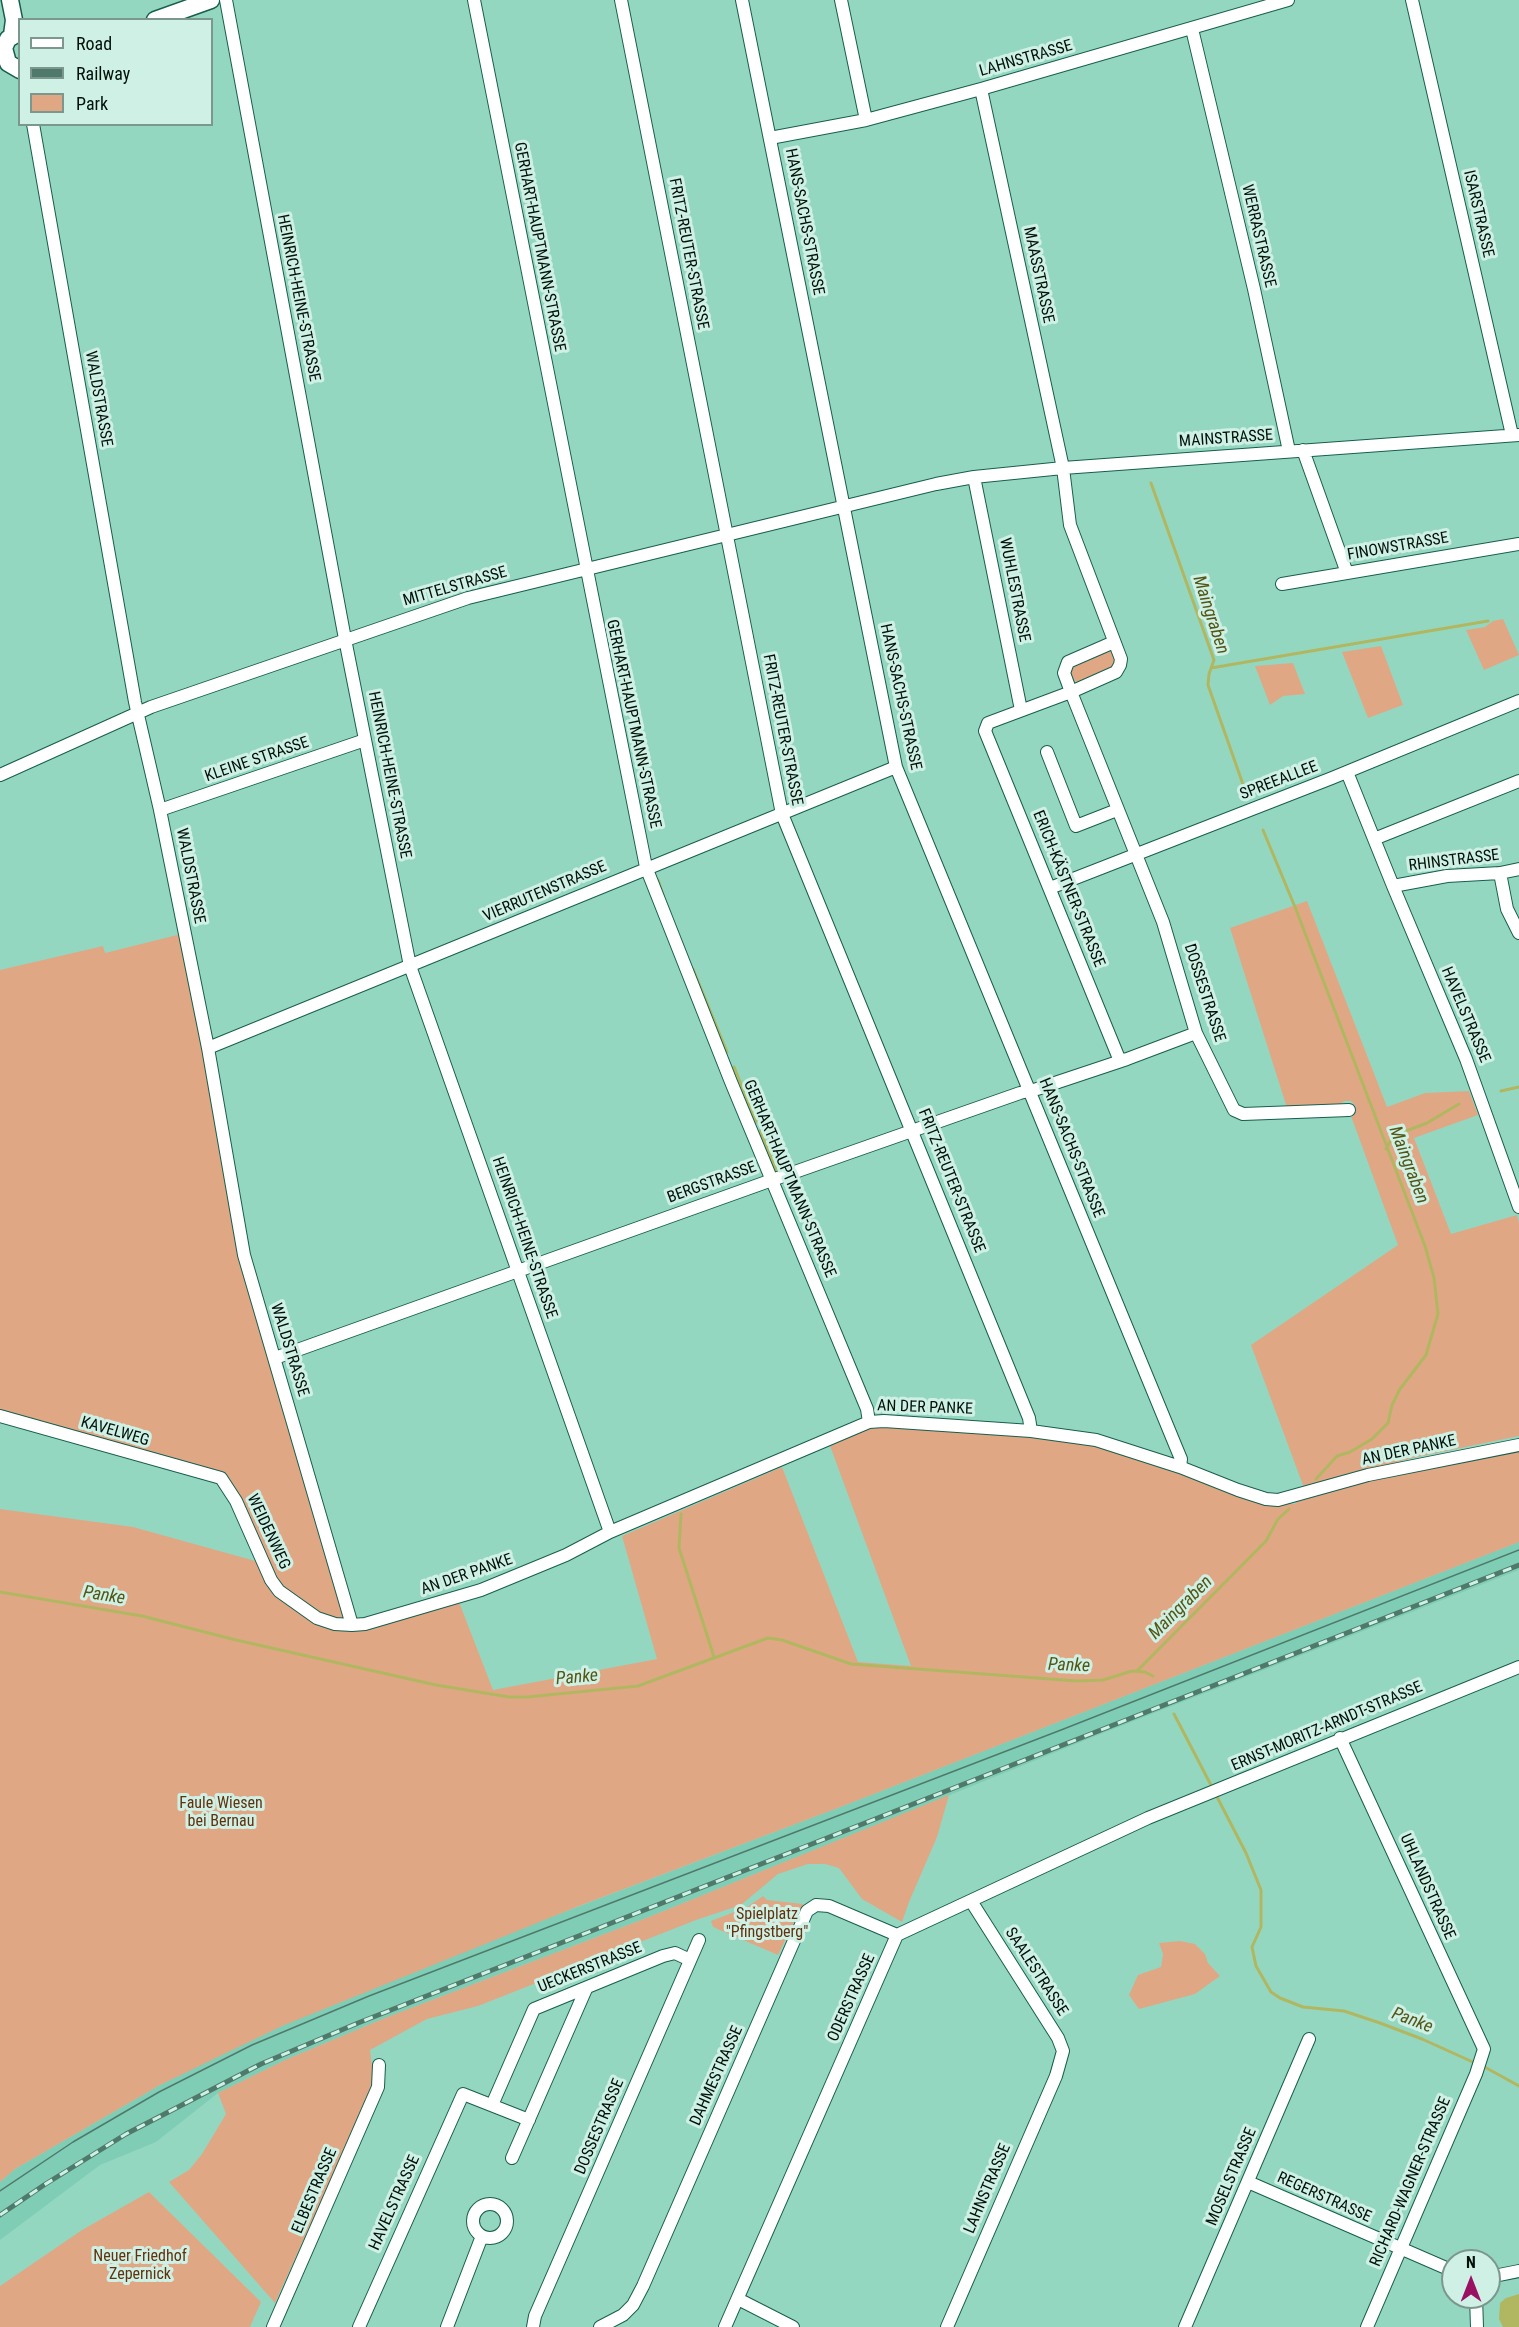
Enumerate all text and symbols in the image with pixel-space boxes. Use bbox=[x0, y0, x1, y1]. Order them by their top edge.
legend bbox=[18, 18, 213, 126]
text: Road bbox=[76, 33, 112, 54]
street label: LAHNSTRASSE bbox=[977, 37, 1075, 81]
text: Railway bbox=[76, 63, 130, 84]
text: Park bbox=[76, 93, 108, 114]
street label: GERHART-HAUPTMANN-STRASSE bbox=[509, 141, 569, 353]
street label: HANS-SACHS-STRASSE bbox=[780, 147, 828, 297]
street label: ISARSTRASSE bbox=[1459, 169, 1497, 259]
street label: FRITZ-REUTER-STRASSE bbox=[664, 177, 712, 331]
street label: WERRASTRASSE bbox=[1237, 183, 1279, 289]
street label: HEINRICH-HEINE-STRASSE bbox=[272, 213, 324, 383]
street label: MAASSTRASSE bbox=[1018, 225, 1058, 325]
street label: WALDSTRASSE bbox=[80, 350, 116, 448]
street label: MAINSTRASSE bbox=[1178, 426, 1274, 452]
street label: FINOWSTRASSE bbox=[1346, 529, 1450, 565]
street label: WUHLESTRASSE bbox=[995, 536, 1033, 644]
street label: MITTELSTRASSE bbox=[401, 563, 509, 611]
water label: Maingraben bbox=[1187, 573, 1233, 657]
street label: GERHART-HAUPTMANN-STRASSE bbox=[601, 618, 665, 830]
street label: HANS-SACHS-STRASSE bbox=[875, 622, 925, 772]
street label: FRITZ-REUTER-STRASSE bbox=[758, 653, 806, 807]
street label: HEINRICH-HEINE-STRASSE bbox=[363, 690, 415, 860]
street label: KLEINE STRASSE bbox=[202, 733, 312, 787]
street label: SPREEALLEE bbox=[1237, 757, 1321, 805]
street label: ERICH-KÄSTNER-STRASSE bbox=[1028, 808, 1108, 970]
street label: WALDSTRASSE bbox=[171, 827, 209, 925]
street label: RHINSTRASSE bbox=[1408, 846, 1500, 876]
street label: VIERRUTENSTRASSE bbox=[481, 857, 609, 927]
street label: DOSSESTRASSE bbox=[1179, 941, 1229, 1045]
street label: HAVELSTRASSE bbox=[1436, 964, 1494, 1066]
street label: HANS-SACHS-STRASSE bbox=[1034, 1075, 1108, 1221]
street label: GERHART-HAUPTMANN-STRASSE bbox=[739, 1077, 839, 1281]
street label: FRITZ-REUTER-STRASSE bbox=[913, 1106, 989, 1256]
water label: Maingraben bbox=[1383, 1123, 1433, 1207]
street label: HEINRICH-HEINE-STRASSE bbox=[487, 1155, 561, 1321]
street label: BERGSTRASSE bbox=[665, 1158, 759, 1208]
street label: WALDSTRASSE bbox=[266, 1301, 312, 1399]
street label: AN DER PANKE bbox=[877, 1397, 973, 1419]
street label: KAVELWEG bbox=[79, 1413, 151, 1451]
street label: AN DER PANKE bbox=[1360, 1432, 1458, 1470]
street label: WEIDENWEG bbox=[242, 1491, 294, 1573]
street label: AN DER PANKE bbox=[419, 1550, 515, 1600]
water label: Maingraben bbox=[1145, 1572, 1217, 1644]
water label: Panke bbox=[81, 1582, 127, 1610]
water label: Panke bbox=[1047, 1654, 1091, 1678]
water label: Panke bbox=[555, 1665, 599, 1691]
street label: ERNST-MORITZ-ARNDT-STRASSE bbox=[1229, 1678, 1425, 1776]
park label: Faule Wiesen bei Bernau bbox=[179, 1794, 263, 1832]
street label: UHLANDSTRASSE bbox=[1395, 1831, 1459, 1943]
park label: Spielplatz "Pfingstberg" bbox=[726, 1905, 808, 1943]
street label: SAALESTRASSE bbox=[1000, 1924, 1072, 2020]
street label: UECKERSTRASSE bbox=[535, 1938, 645, 1998]
street label: ODERSTRASSE bbox=[824, 1951, 880, 2045]
water label: Panke bbox=[1388, 2003, 1436, 2039]
street label: DAHMESTRASSE bbox=[686, 2023, 748, 2129]
street label: DOSSESTRASSE bbox=[571, 2076, 629, 2178]
street label: RICHARD-WAGNER-STRASSE bbox=[1367, 2094, 1455, 2270]
street label: MOSELSTRASSE bbox=[1203, 2125, 1261, 2229]
street label: LAHNSTRASSE bbox=[960, 2141, 1016, 2237]
street label: ELBESTRASSE bbox=[288, 2145, 342, 2237]
street label: HAVELSTRASSE bbox=[365, 2152, 425, 2254]
street label: REGERSTRASSE bbox=[1274, 2169, 1374, 2227]
park label: Neuer Friedhof Zepernick bbox=[93, 2247, 187, 2285]
north arrow bbox=[1441, 2249, 1501, 2309]
text: N bbox=[1466, 2253, 1476, 2272]

